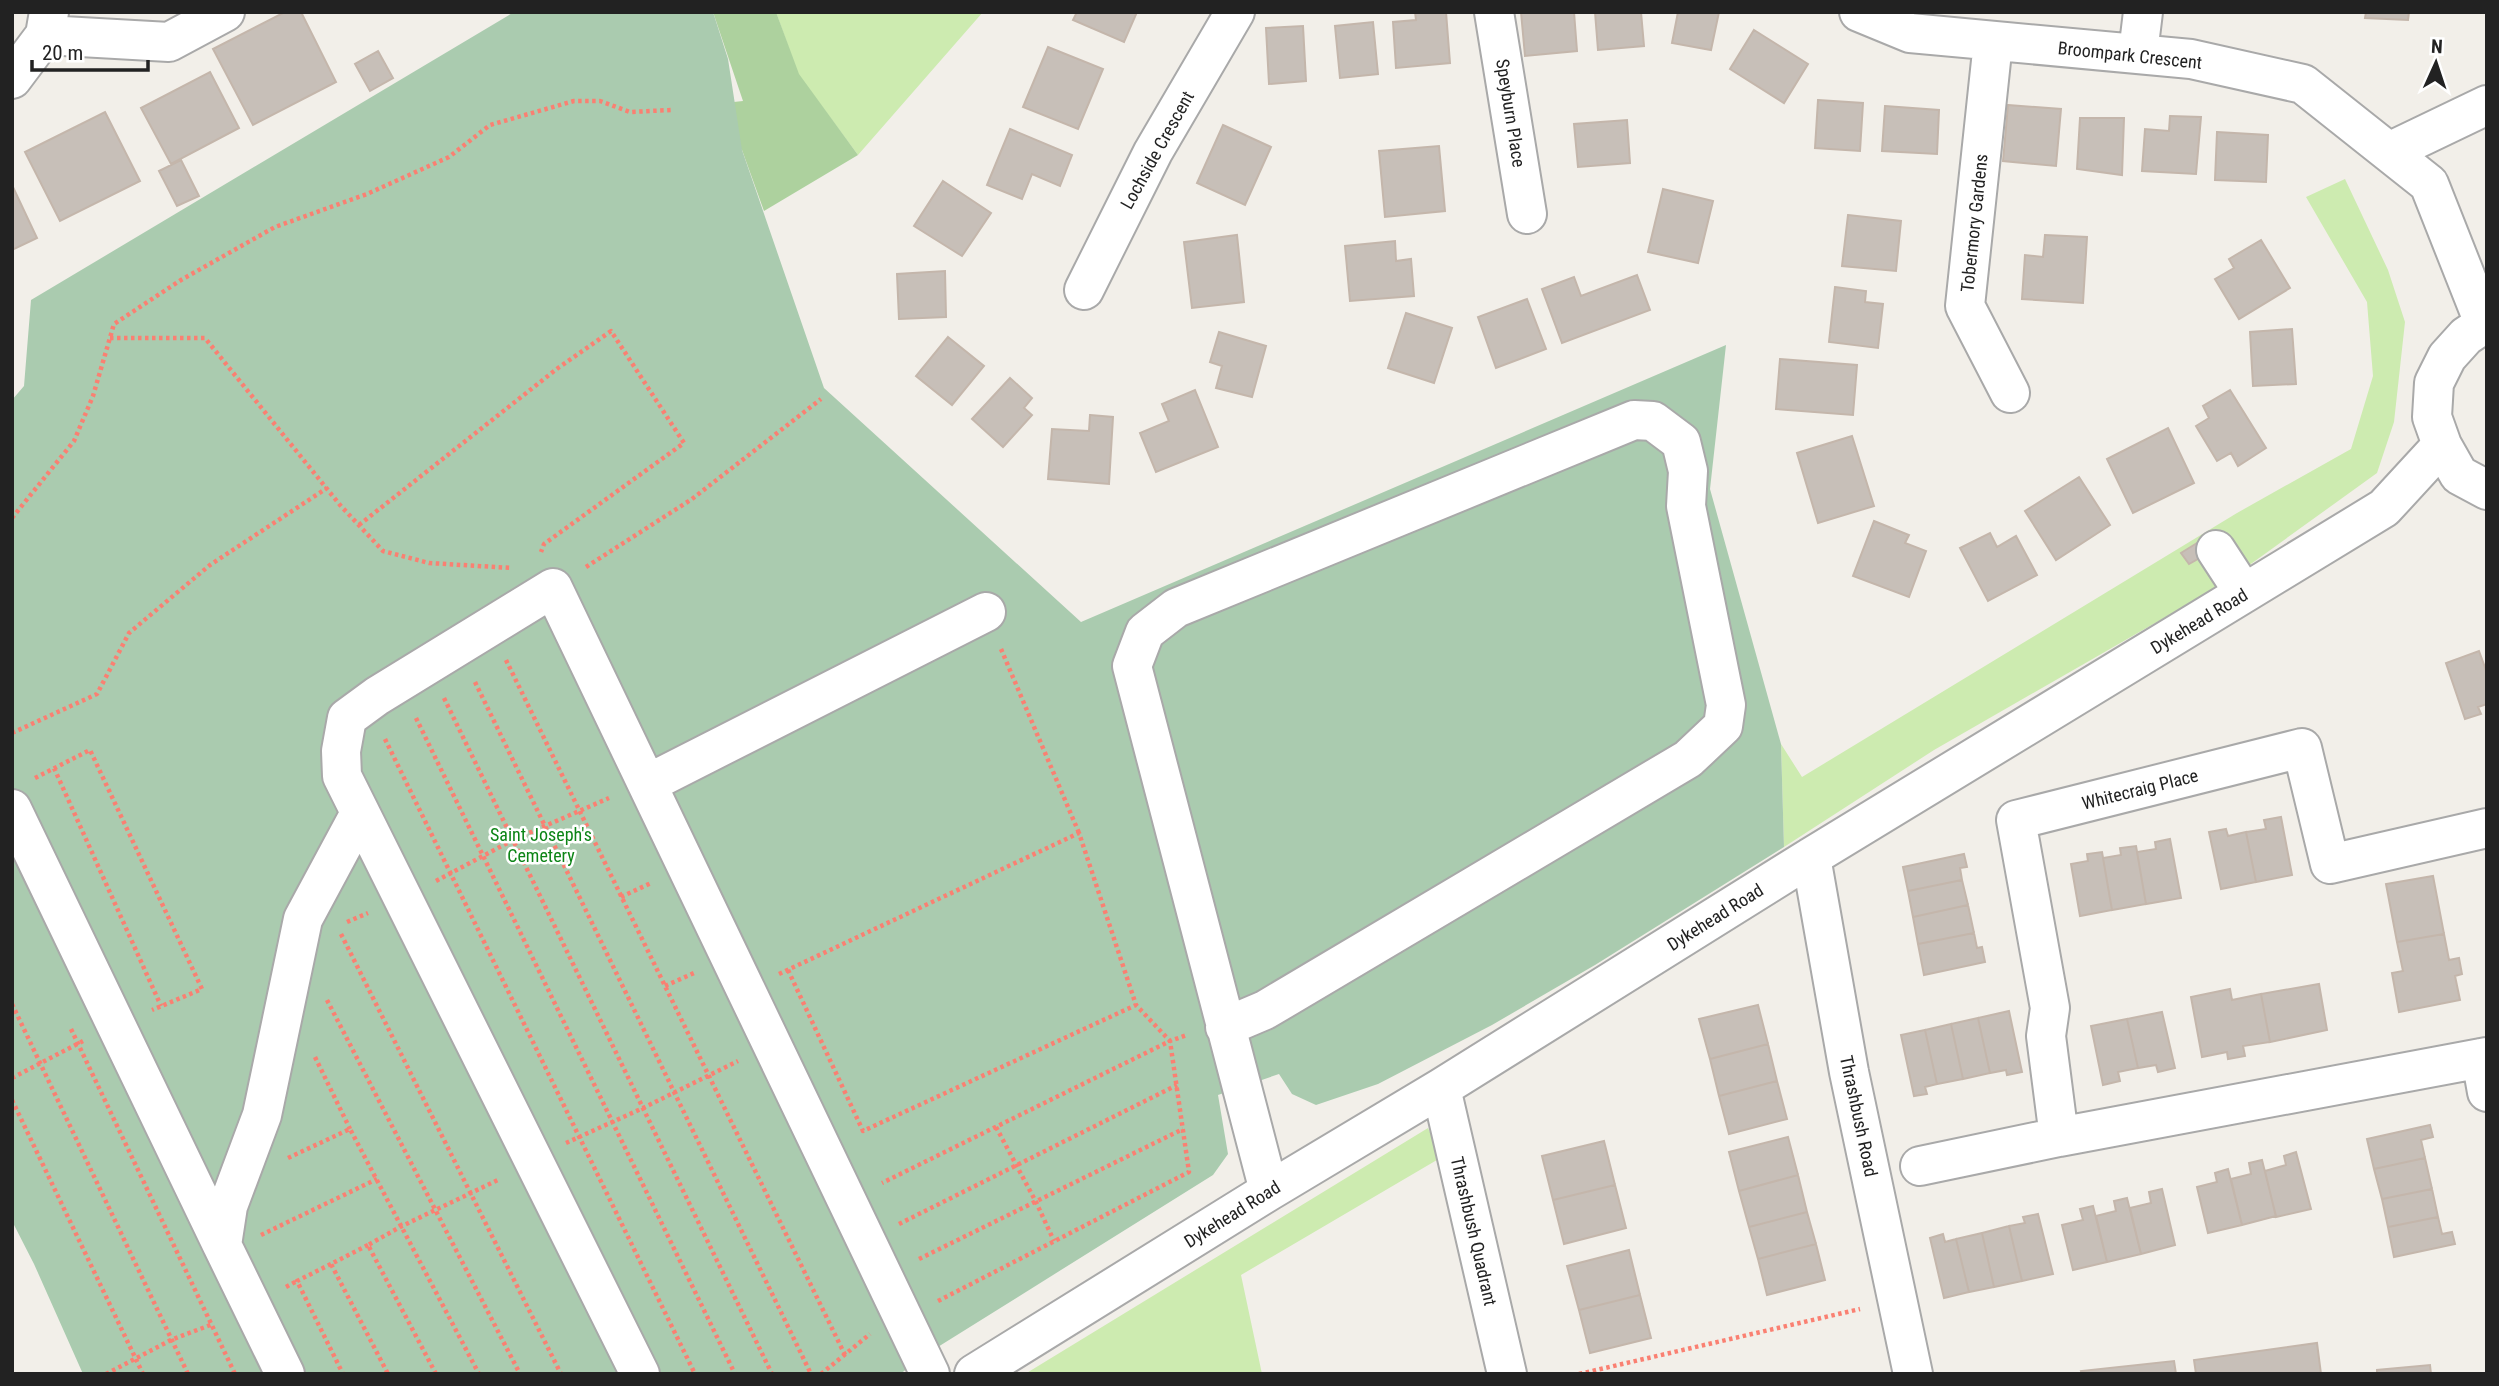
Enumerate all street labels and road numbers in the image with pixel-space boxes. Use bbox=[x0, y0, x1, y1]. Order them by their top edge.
street label: Broompark Crescent bbox=[2057, 37, 2203, 73]
street label: Speyburn Place bbox=[1492, 57, 1530, 169]
street label: Lochside Crescent bbox=[1116, 87, 1198, 213]
street label: Tobermory Gardens bbox=[1956, 153, 1992, 293]
street label: Dykehead Road bbox=[2147, 584, 2251, 658]
street label: Whitecraig Place bbox=[2080, 764, 2200, 814]
street label: Dykehead Road bbox=[1663, 879, 1767, 955]
street label: Thrashbush Road bbox=[1836, 1053, 1882, 1179]
street label: Thrashbush Quadrant bbox=[1447, 1154, 1501, 1308]
street label: Dykehead Road bbox=[1180, 1176, 1284, 1252]

